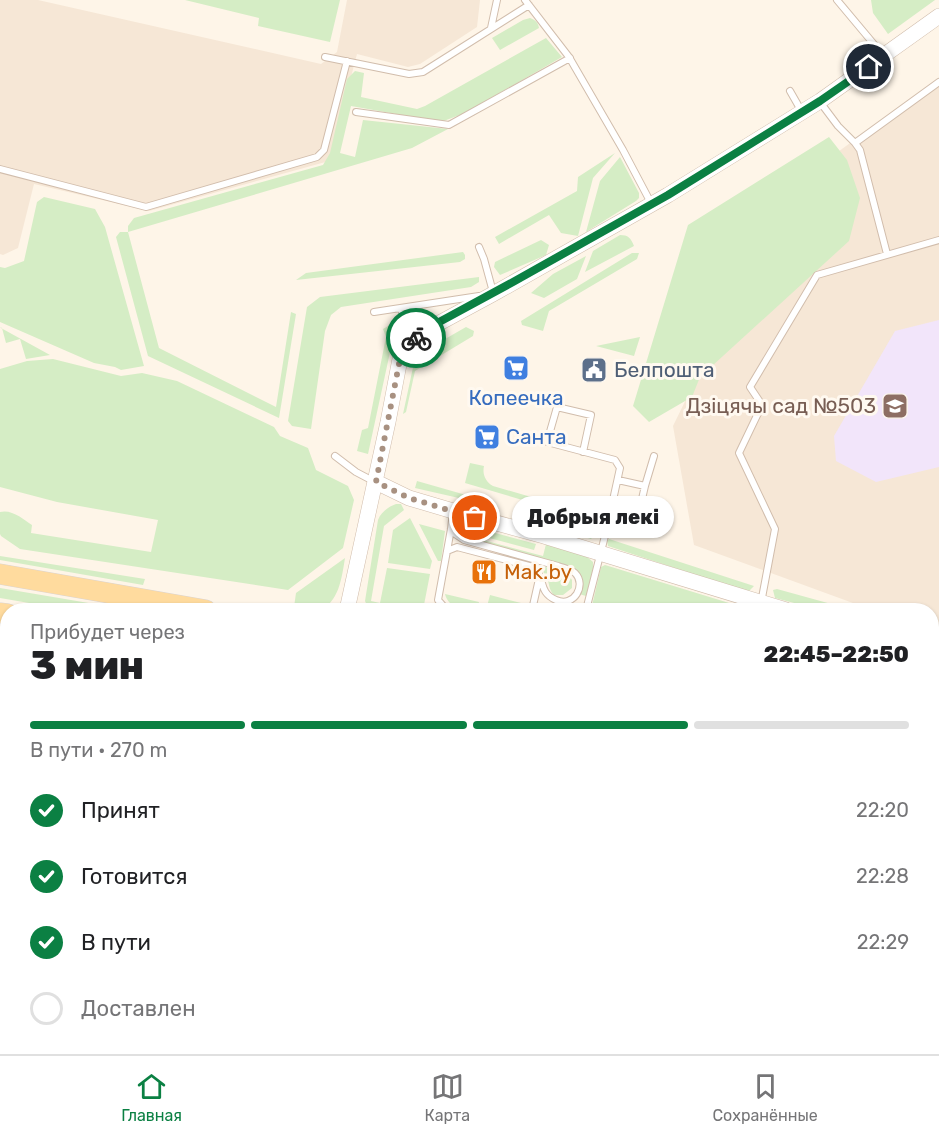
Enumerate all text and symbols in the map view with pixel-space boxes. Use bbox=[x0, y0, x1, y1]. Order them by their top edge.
pin bbox=[843, 41, 894, 92]
icon: home bbox=[852, 50, 885, 83]
courier bbox=[386, 308, 446, 368]
icon: bike bbox=[400, 322, 433, 355]
supermarket icon: Копеечка bbox=[501, 353, 531, 383]
public building icon: Белпошта bbox=[579, 355, 609, 385]
place label: Белпошта bbox=[614, 357, 715, 382]
place label: Копеечка bbox=[468, 385, 564, 410]
school or university icon: Дзіцячы сад №503 bbox=[880, 391, 910, 421]
place label: Дзіцячы сад №503 bbox=[686, 393, 876, 418]
supermarket icon: Санта bbox=[472, 422, 502, 452]
place label: Санта bbox=[506, 424, 567, 449]
pin bbox=[449, 492, 500, 543]
callout: Добрыя лекі bbox=[511, 497, 673, 539]
icon: bag bbox=[458, 501, 491, 534]
text: Добрыя лекі bbox=[527, 505, 659, 529]
restaurant icon: Mak.by bbox=[469, 557, 499, 587]
place label: Mak.by bbox=[504, 559, 572, 584]
text: Прибудет через bbox=[30, 620, 185, 644]
text: 22:45–22:50 bbox=[764, 641, 909, 668]
text: 3 мин bbox=[30, 643, 144, 689]
text: В пути · 270 m bbox=[30, 738, 167, 762]
icon: check bbox=[30, 794, 63, 827]
text: Принят bbox=[81, 797, 160, 824]
text: 22:20 bbox=[856, 798, 909, 822]
icon: check bbox=[30, 860, 63, 893]
text: Готовится bbox=[81, 863, 187, 890]
text: 22:28 bbox=[856, 864, 909, 888]
icon: check bbox=[30, 926, 63, 959]
text: В пути bbox=[81, 929, 151, 956]
text: 22:29 bbox=[857, 930, 909, 954]
text: Доставлен bbox=[81, 995, 196, 1022]
tab: Главная bbox=[121, 1070, 182, 1125]
tab: Карта bbox=[424, 1070, 470, 1125]
tab: Сохранённые bbox=[712, 1070, 818, 1125]

